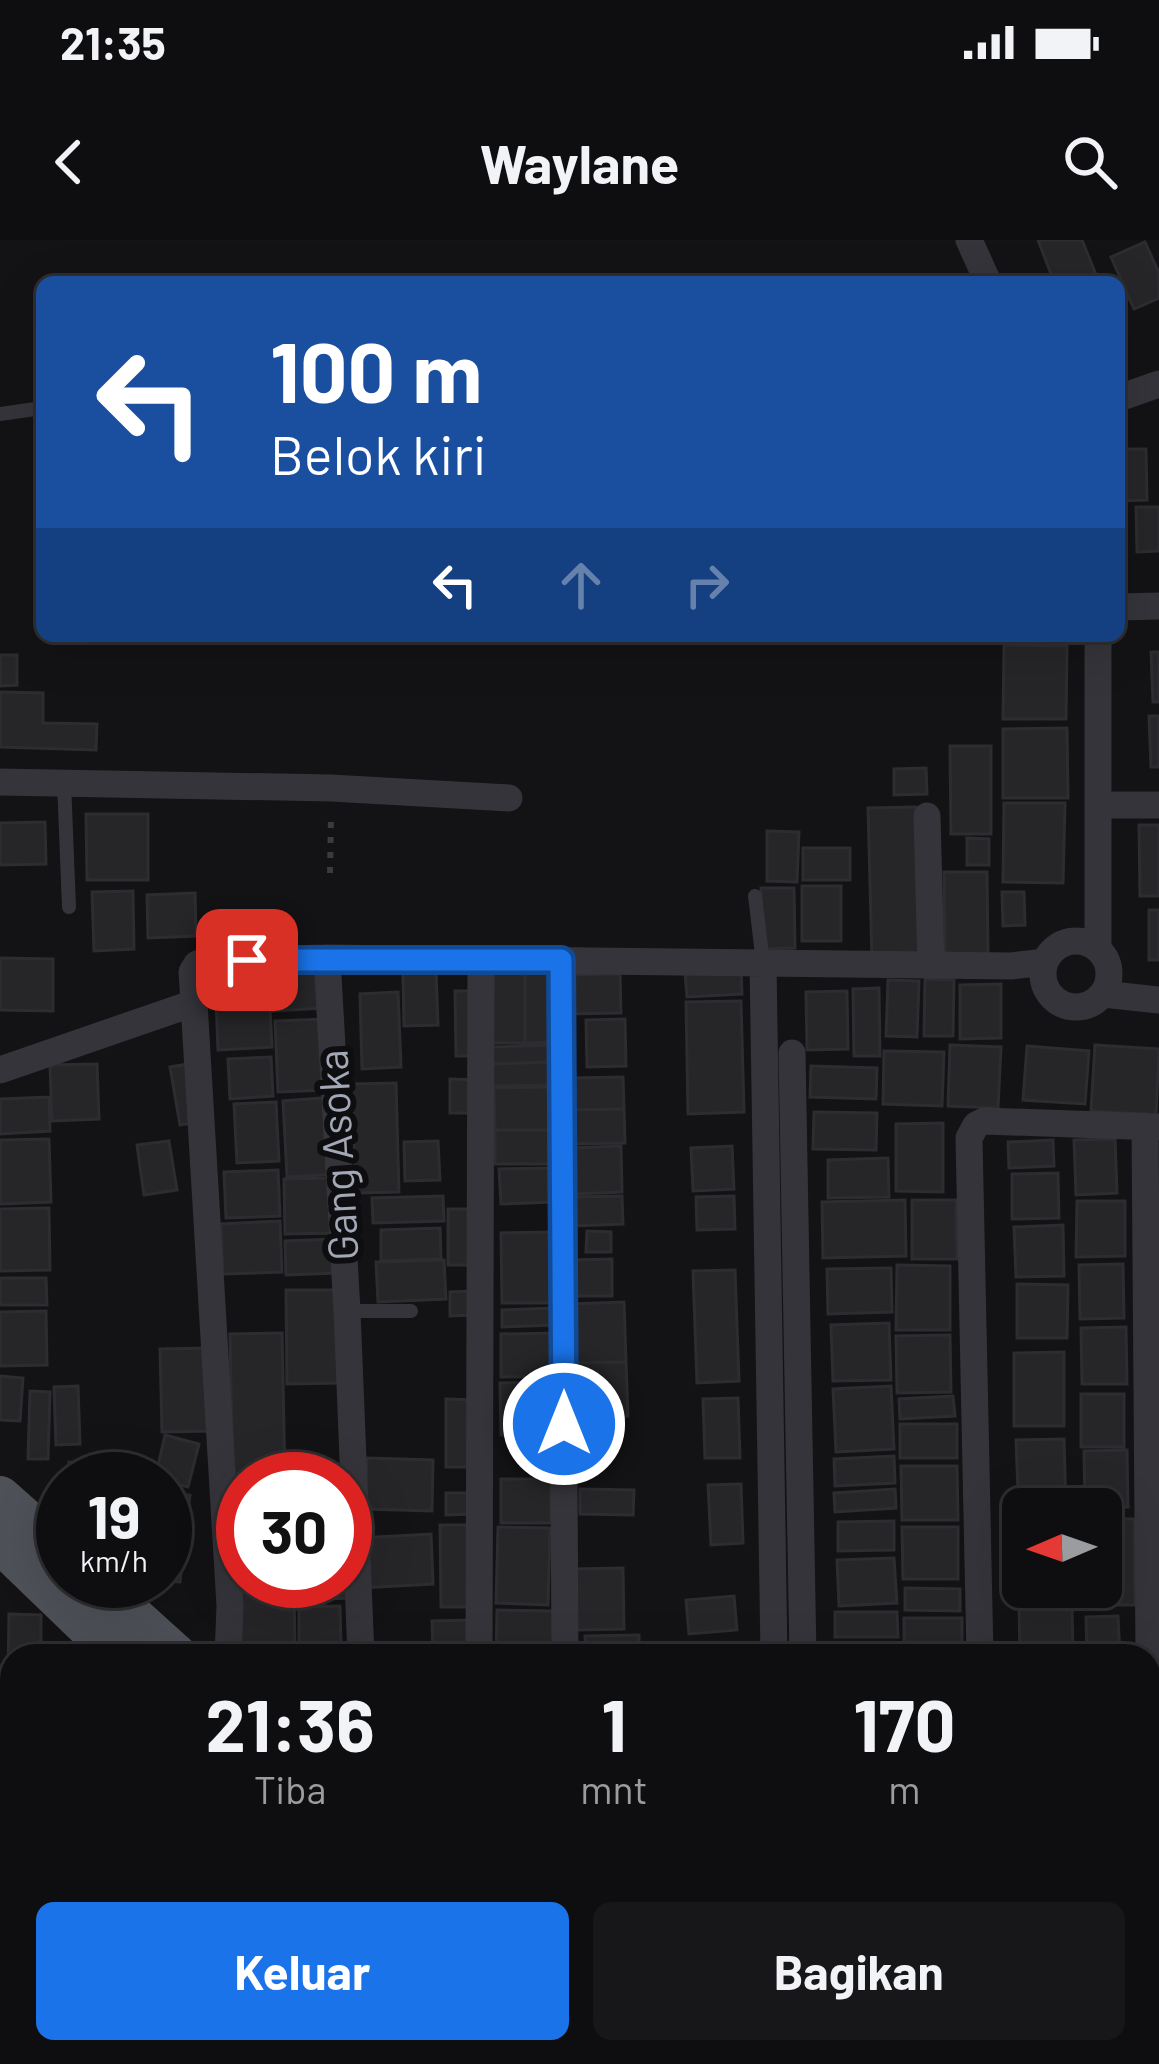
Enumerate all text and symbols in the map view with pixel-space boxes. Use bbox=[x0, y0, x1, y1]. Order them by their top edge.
text: 21:35 bbox=[60, 15, 166, 69]
icon: back bbox=[36, 129, 102, 195]
icon: search bbox=[1057, 129, 1123, 195]
text: Waylane bbox=[480, 130, 679, 195]
text: 100 m bbox=[270, 319, 482, 420]
icon: left bbox=[72, 324, 228, 480]
text: Belok kiri bbox=[270, 421, 487, 486]
icon: left bbox=[422, 552, 488, 618]
icon: ahead bbox=[548, 552, 614, 618]
icon: right bbox=[674, 552, 740, 618]
pin bbox=[196, 909, 298, 1011]
icon: arrive bbox=[214, 927, 280, 993]
street label: Gang Asoka bbox=[306, 1048, 367, 1262]
position arrow bbox=[501, 1361, 627, 1487]
speed limit sign: 30 bbox=[216, 1452, 372, 1608]
text: 19 bbox=[87, 1479, 141, 1551]
north arrow bbox=[1002, 1488, 1122, 1608]
map controls bbox=[1002, 1488, 1122, 1608]
text: km/h bbox=[80, 1542, 148, 1578]
text: 21:36 bbox=[206, 1680, 375, 1766]
text: 1 bbox=[601, 1680, 627, 1766]
text: 170 bbox=[853, 1680, 955, 1766]
text: Tiba bbox=[254, 1765, 327, 1812]
text: mnt bbox=[580, 1765, 648, 1812]
text: m bbox=[888, 1765, 920, 1812]
button: Keluar bbox=[36, 1902, 569, 2040]
button: Bagikan bbox=[593, 1902, 1125, 2040]

